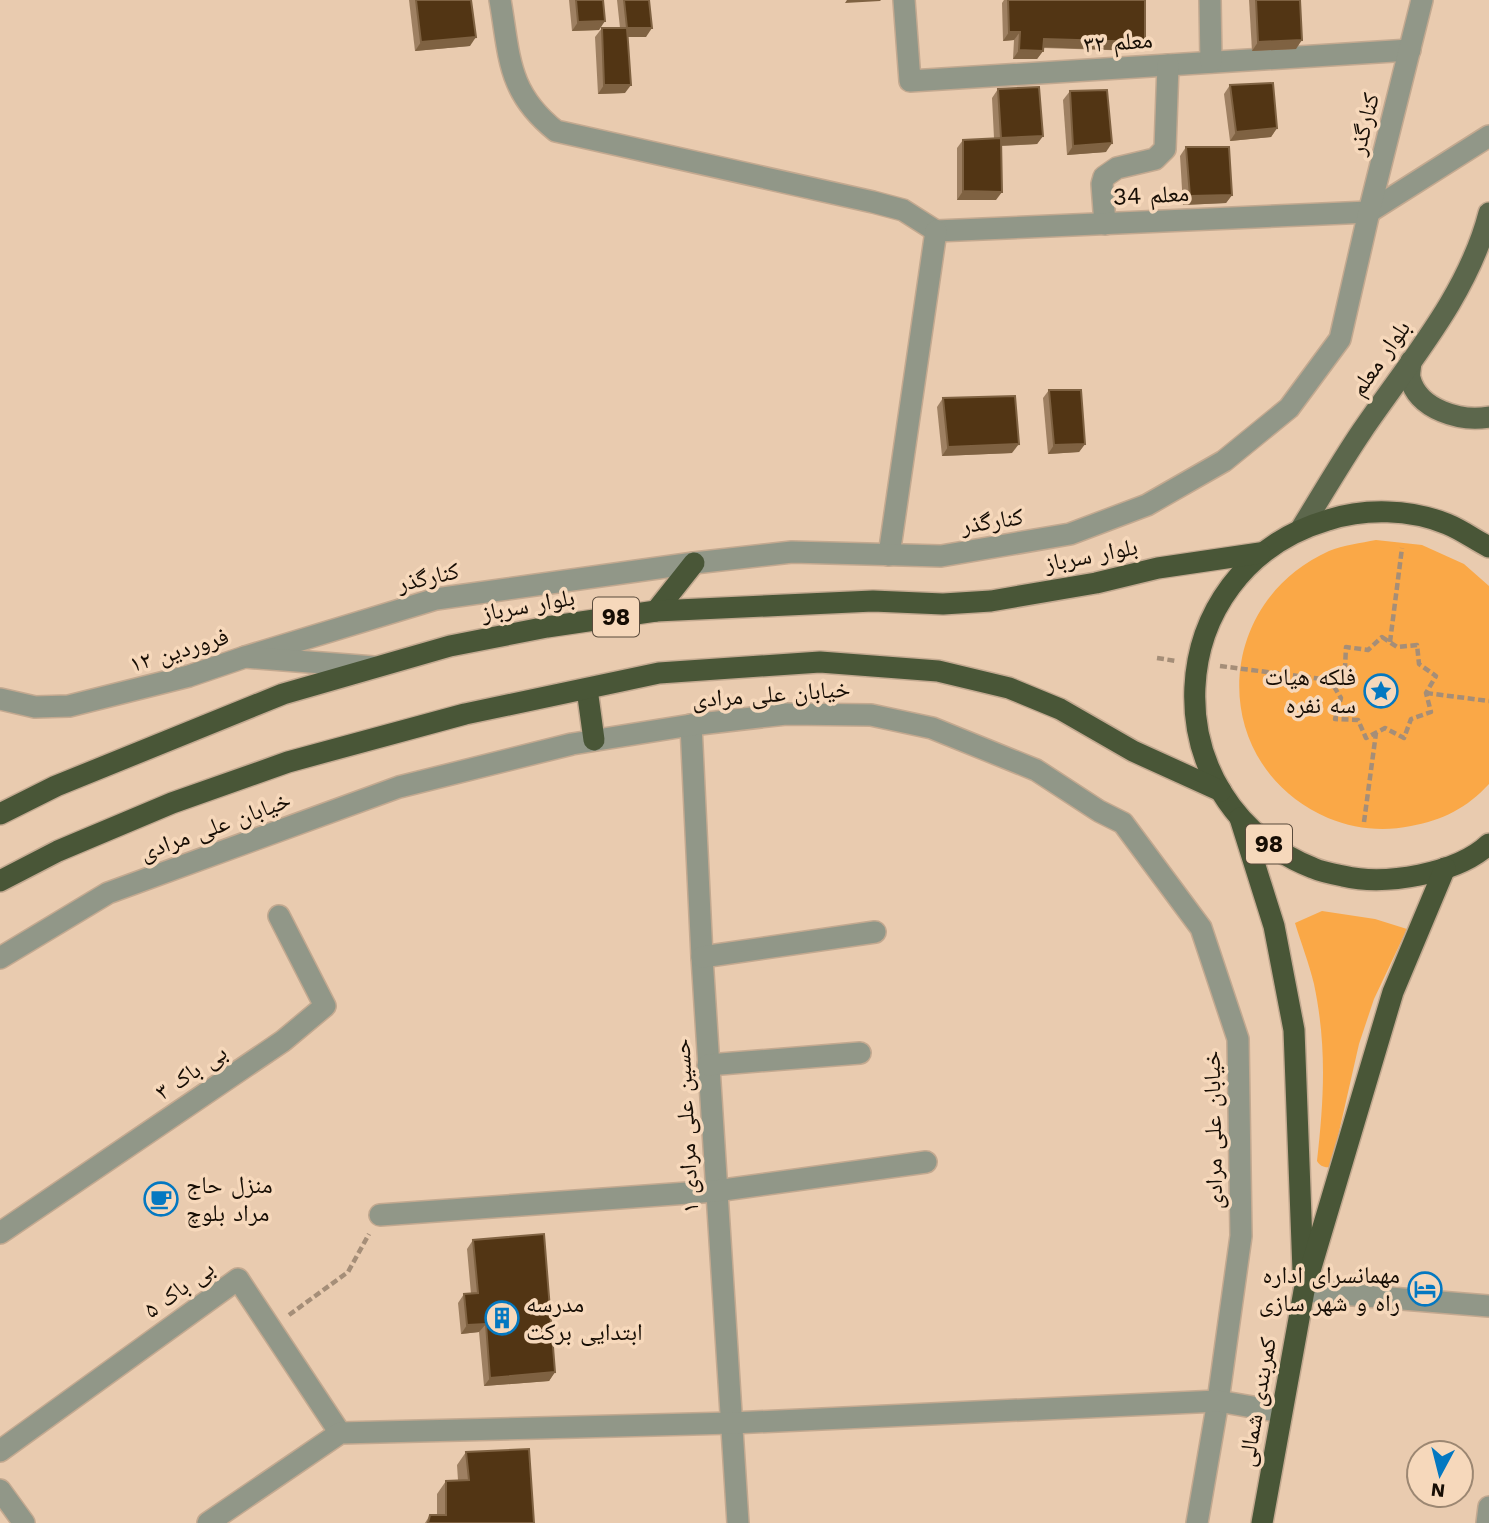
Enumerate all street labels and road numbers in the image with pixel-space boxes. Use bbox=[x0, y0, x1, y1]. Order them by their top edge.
street label: معلم ۳۲ bbox=[1083, 26, 1154, 60]
street label: کنارگذر bbox=[1343, 90, 1385, 159]
street label: معلم 34 bbox=[1112, 179, 1190, 213]
street label: بلوار معلم bbox=[1344, 315, 1418, 403]
street label: کنارگذر bbox=[958, 502, 1025, 540]
street label: بلوار سرباز bbox=[1041, 532, 1140, 578]
street label: کنارگذر bbox=[393, 556, 462, 598]
street label: بلوار سرباز bbox=[478, 583, 577, 627]
road number: 98 bbox=[593, 597, 639, 636]
street label: ۱۲ فروردین bbox=[126, 622, 232, 678]
street label: خیابان علی مرادی bbox=[691, 674, 851, 714]
street label: خیابان علی مرادی bbox=[136, 786, 294, 866]
road number: 98 bbox=[1246, 824, 1292, 864]
street label: بی باک ۳ bbox=[150, 1038, 232, 1106]
street label: حسین علی مرادی ۱ bbox=[667, 1038, 705, 1214]
street label: خیابان علی مرادی bbox=[1198, 1050, 1228, 1210]
street label: بی باک ۵ bbox=[138, 1254, 220, 1324]
street label: کمربندی شمالی bbox=[1232, 1335, 1282, 1469]

